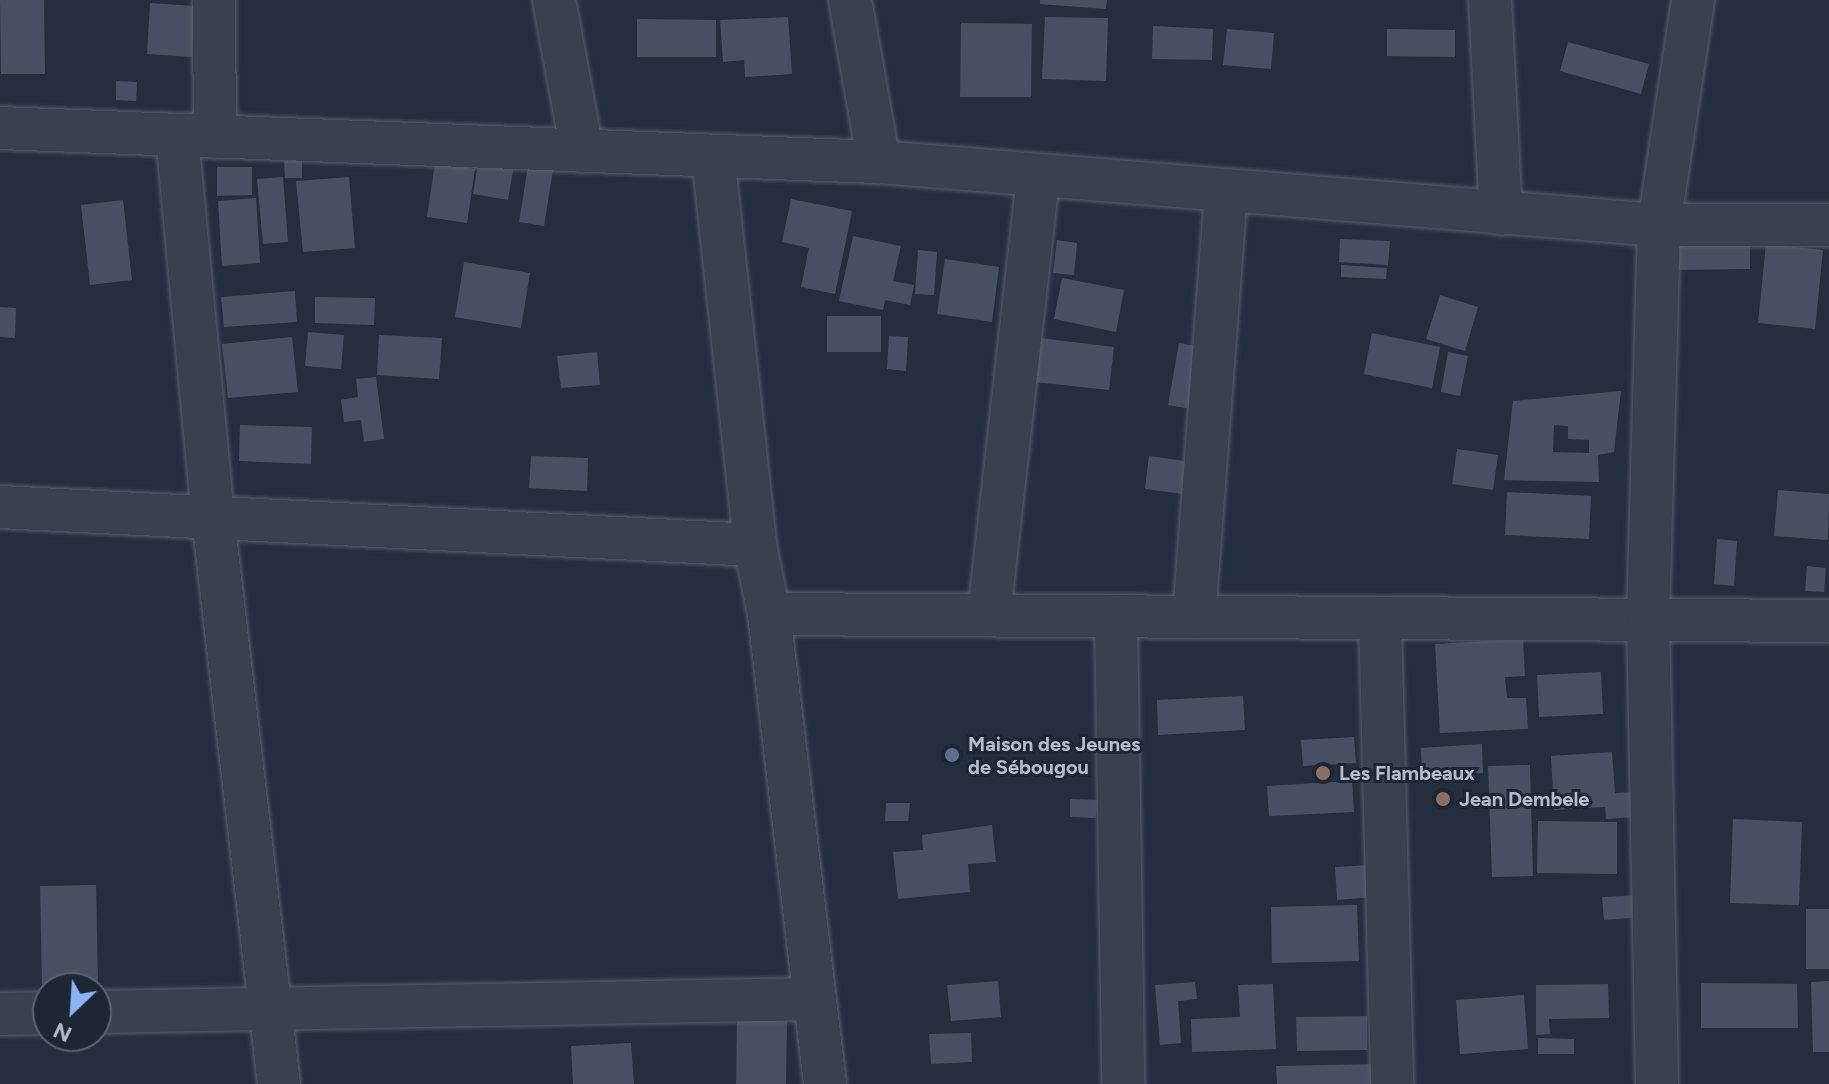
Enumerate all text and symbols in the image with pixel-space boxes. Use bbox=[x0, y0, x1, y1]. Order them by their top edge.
place label: Maison des Jeunes de Sébougou bbox=[968, 732, 1140, 779]
marker: Maison des Jeunes de Sébougou bbox=[943, 746, 961, 764]
place label: Les Flambeaux bbox=[1339, 761, 1475, 785]
marker: Les Flambeaux bbox=[1314, 764, 1332, 782]
place label: Jean Dembele bbox=[1459, 787, 1589, 811]
marker: Jean Dembele bbox=[1434, 790, 1452, 808]
north arrow bbox=[32, 972, 112, 1052]
text: N bbox=[49, 1017, 76, 1048]

